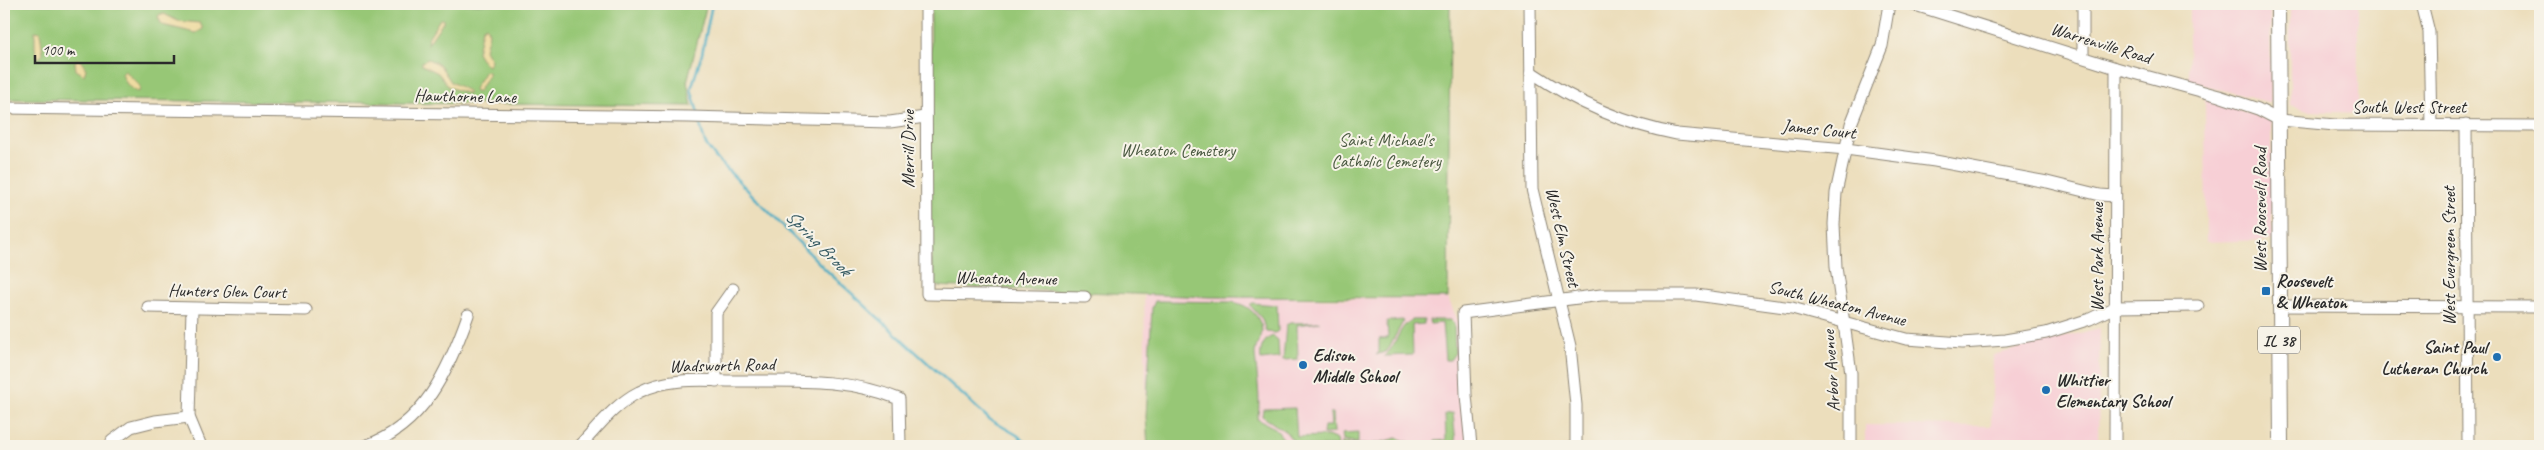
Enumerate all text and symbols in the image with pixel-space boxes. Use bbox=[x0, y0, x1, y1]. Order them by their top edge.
street label: Warrenville Road bbox=[2048, 17, 2157, 70]
scale bar bbox=[35, 32, 174, 64]
text: 100 m bbox=[42, 41, 76, 60]
street label: Hawthorne Lane bbox=[414, 84, 517, 108]
street label: South West Street bbox=[2352, 96, 2468, 118]
street label: Merrill Drive bbox=[897, 109, 919, 188]
street label: James Court bbox=[1780, 114, 1859, 144]
park label: Saint Michael's Catholic Cemetery bbox=[1331, 129, 1443, 172]
park label: Wheaton Cemetery bbox=[1121, 139, 1237, 161]
street label: West Roosevelt Road bbox=[2249, 145, 2271, 273]
street label: West Evergreen Street bbox=[2438, 184, 2460, 326]
street label: West Elm Street bbox=[1541, 185, 1586, 291]
street label: West Park Avenue bbox=[2086, 201, 2108, 311]
water label: Spring Brook bbox=[780, 205, 859, 284]
street label: Wheaton Avenue bbox=[955, 266, 1058, 290]
place label: Roosevelt & Wheaton bbox=[2276, 270, 2348, 313]
street label: South Wheaton Avenue bbox=[1766, 275, 1909, 331]
street label: Hunters Glen Court bbox=[168, 279, 288, 303]
marker: Roosevelt & Wheaton bbox=[2260, 285, 2272, 297]
road number: IL 38 bbox=[2258, 326, 2300, 354]
street label: Arbor Avenue bbox=[1817, 328, 1845, 413]
place label: Saint Paul Lutheran Church bbox=[2382, 336, 2491, 379]
place label: Edison Middle School bbox=[1313, 344, 1401, 387]
marker: Saint Paul Lutheran Church bbox=[2491, 351, 2503, 363]
street label: Wadsworth Road bbox=[669, 353, 778, 377]
marker: Edison Middle School bbox=[1297, 359, 1309, 371]
place label: Whittier Elementary School bbox=[2056, 369, 2174, 412]
marker: Whittier Elementary School bbox=[2040, 384, 2052, 396]

